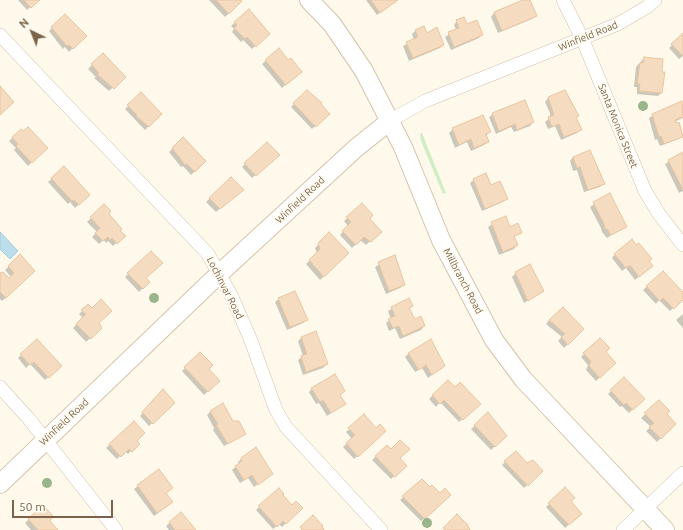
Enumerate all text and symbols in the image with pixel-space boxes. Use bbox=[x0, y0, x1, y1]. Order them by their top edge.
north arrow bbox=[12, 12, 52, 52]
text: N bbox=[17, 16, 31, 30]
street label: Winfield Road bbox=[556, 19, 620, 53]
street label: Santa Monica Street bbox=[596, 82, 640, 170]
street label: Winfield Road bbox=[273, 174, 327, 226]
street label: Millbranch Road bbox=[441, 246, 485, 316]
street label: Lochinvar Road bbox=[204, 255, 246, 321]
street label: Winfield Road bbox=[37, 396, 91, 448]
scale bar bbox=[14, 492, 115, 518]
text: 50 m bbox=[19, 500, 46, 513]

